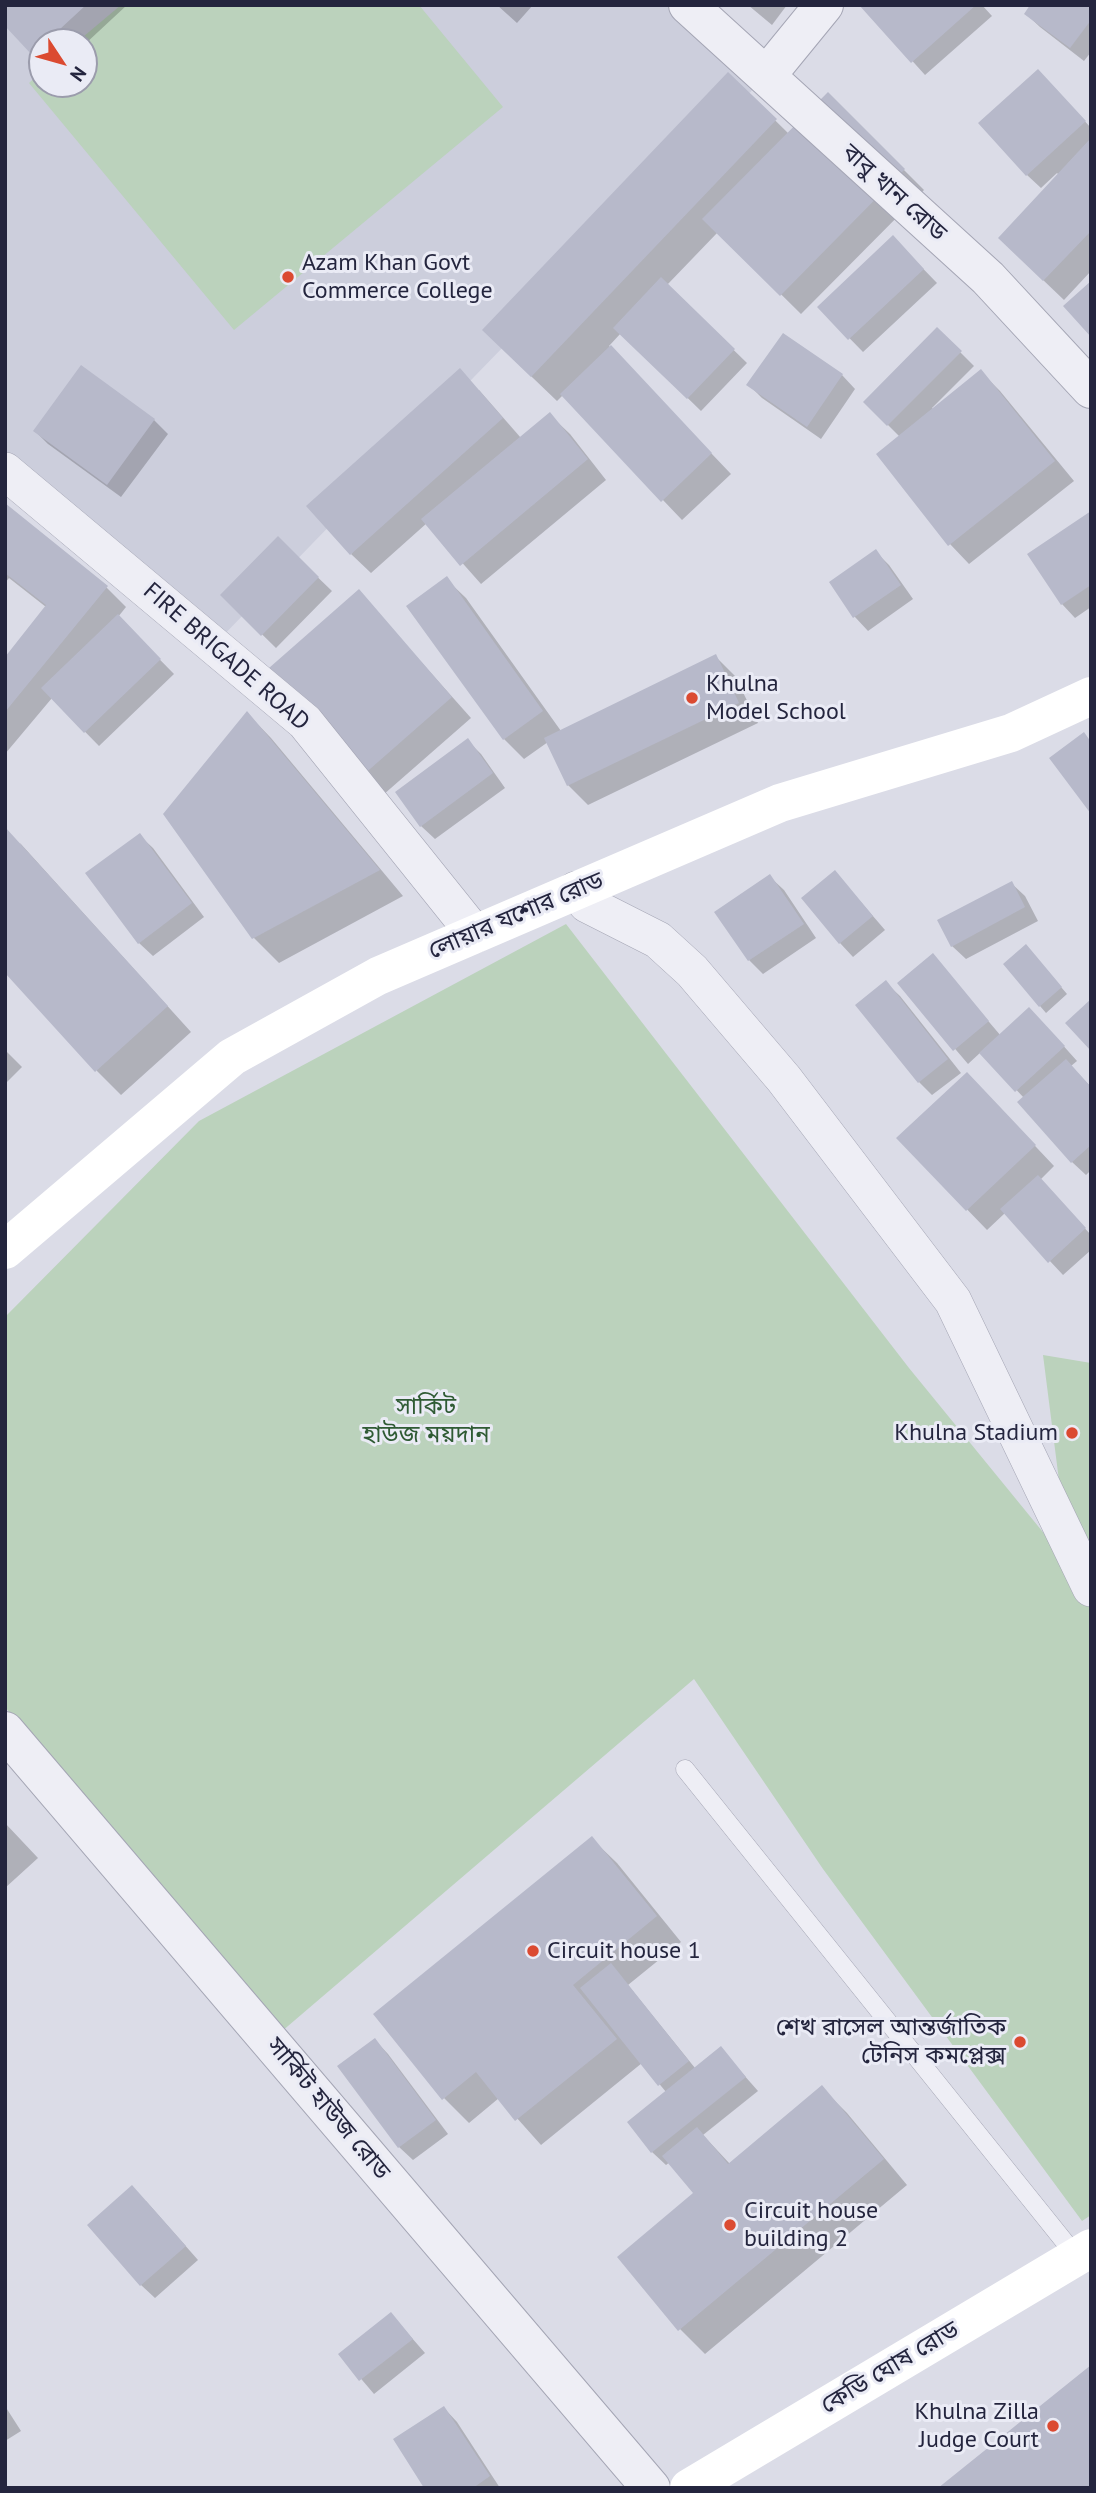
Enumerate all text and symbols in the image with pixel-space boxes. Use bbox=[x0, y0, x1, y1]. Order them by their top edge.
north arrow bbox=[28, 28, 98, 98]
text: N bbox=[65, 62, 92, 86]
street label: বাবু খান রোড bbox=[836, 138, 952, 248]
place label: Azam Khan Govt Commerce College bbox=[302, 249, 493, 305]
marker: Azam Khan Govt Commerce College bbox=[280, 269, 296, 285]
street label: FIRE BRIGADE ROAD bbox=[137, 577, 315, 737]
place label: Khulna Model School bbox=[706, 670, 846, 726]
marker: Khulna Model School bbox=[684, 690, 700, 706]
street label: লোয়ার যশোর রোড bbox=[424, 866, 608, 966]
park label: সার্কিট হাউজ ময়দান bbox=[362, 1393, 490, 1449]
place label: Khulna Stadium bbox=[894, 1419, 1058, 1447]
marker: Khulna Stadium bbox=[1064, 1425, 1080, 1441]
place label: Circuit house 1 bbox=[547, 1937, 701, 1965]
marker: Circuit house 1 bbox=[525, 1943, 541, 1959]
place label: শেখ রাসেল আন্তর্জাতিক টেনিস কমপ্লেক্স bbox=[776, 2014, 1006, 2070]
street label: সার্কিট হাউজ রোড bbox=[260, 2032, 396, 2186]
marker: শেখ রাসেল আন্তর্জাতিক টেনিস কমপ্লেক্স bbox=[1012, 2034, 1028, 2050]
place label: Circuit house building 2 bbox=[744, 2197, 878, 2253]
marker: Circuit house building 2 bbox=[722, 2217, 738, 2233]
street label: কেডি ঘোষ রোড bbox=[816, 2316, 964, 2420]
place label: Khulna Zilla Judge Court bbox=[914, 2398, 1039, 2454]
marker: Khulna Zilla Judge Court bbox=[1045, 2418, 1061, 2434]

